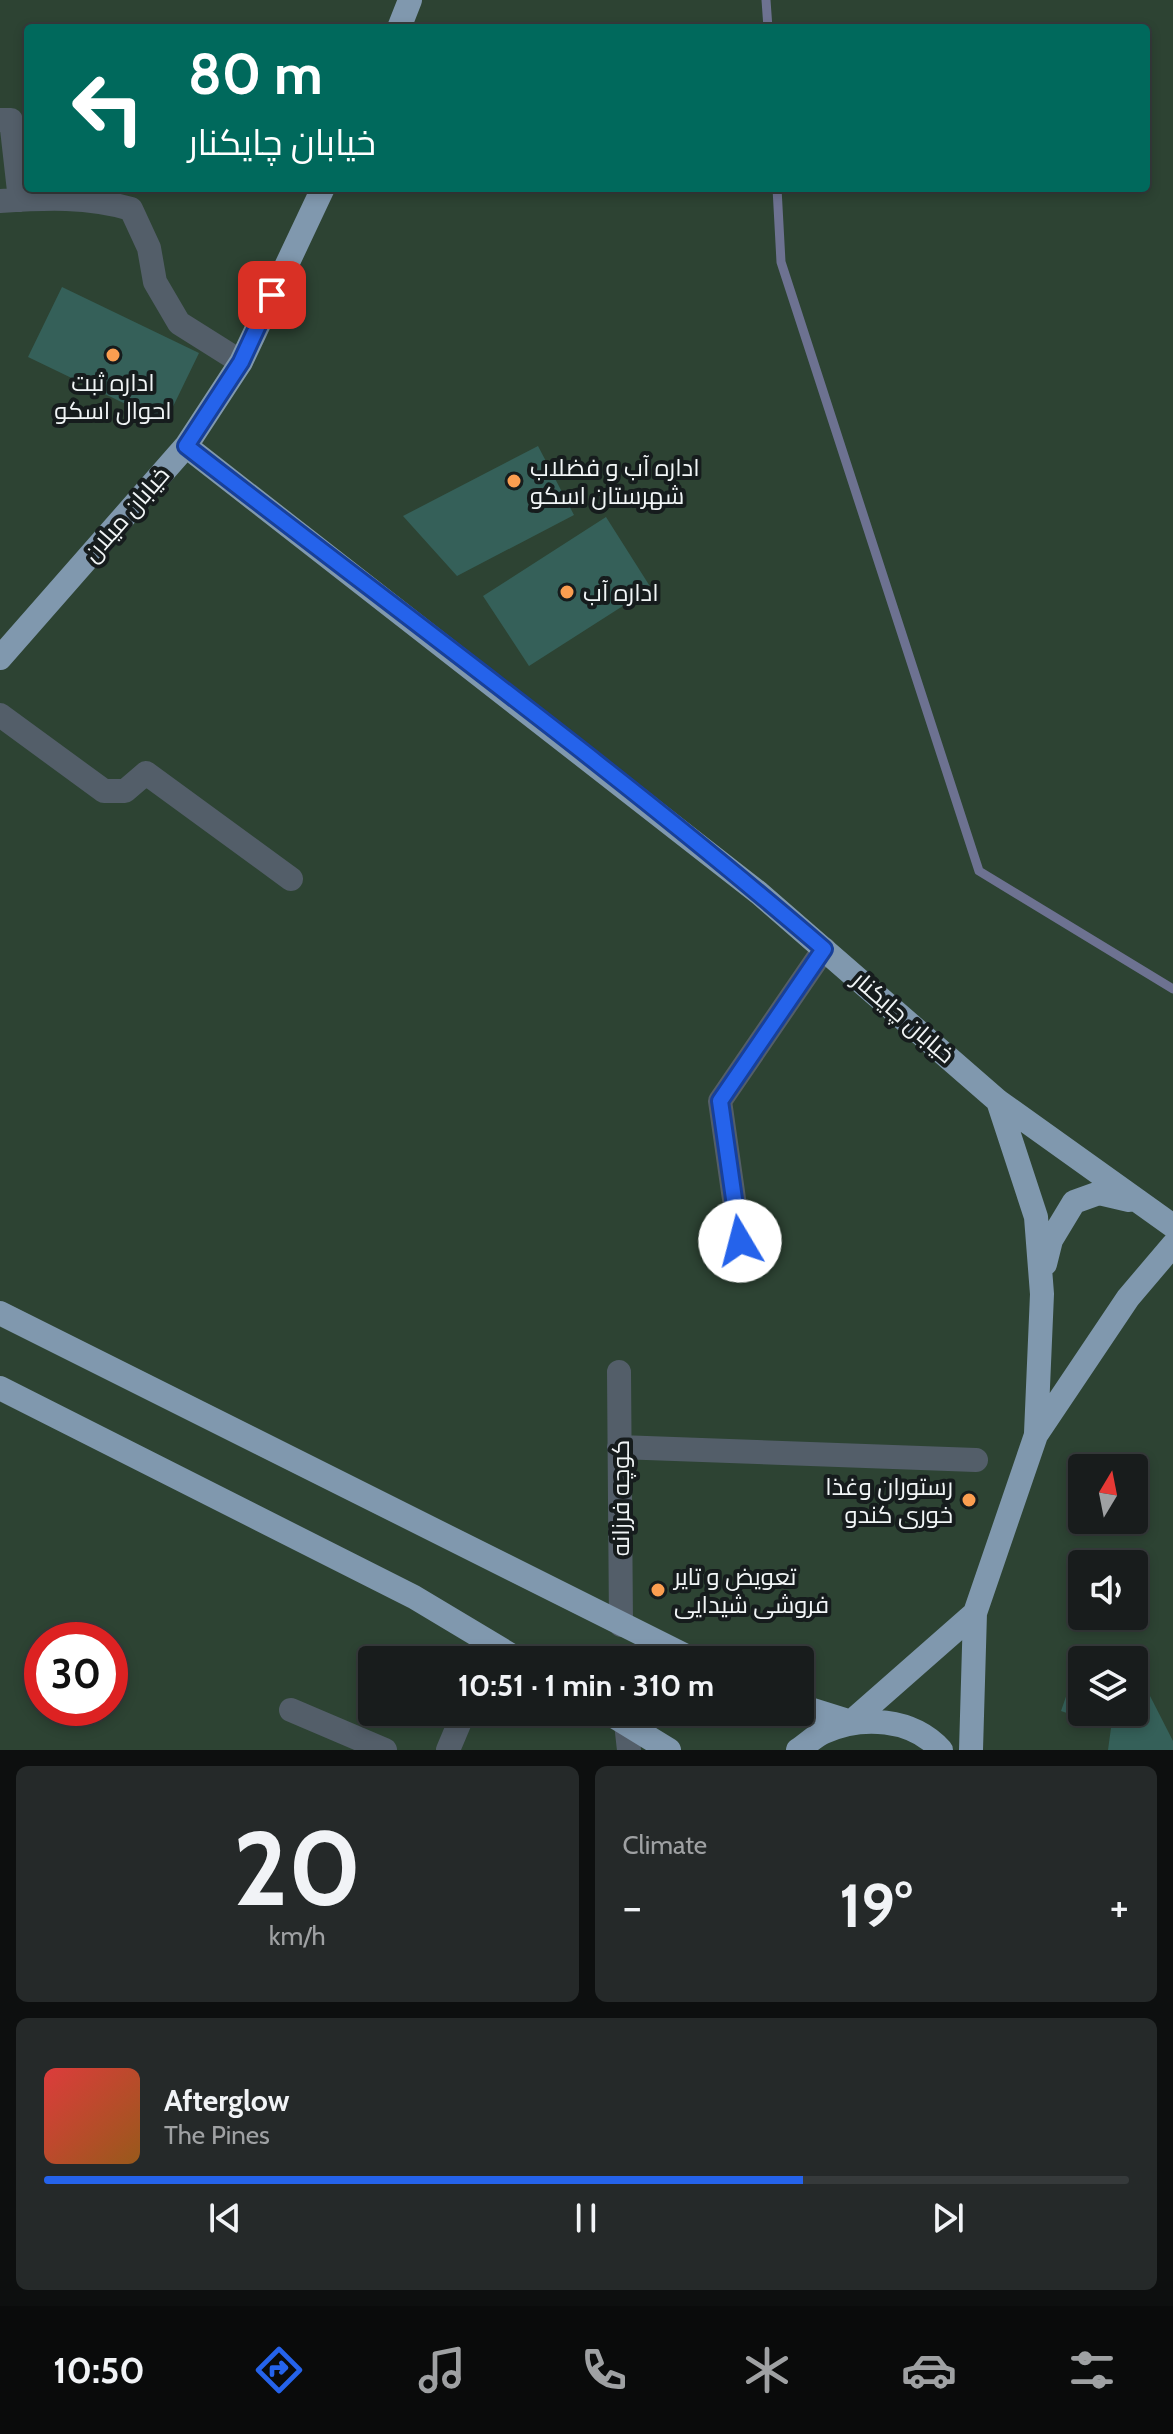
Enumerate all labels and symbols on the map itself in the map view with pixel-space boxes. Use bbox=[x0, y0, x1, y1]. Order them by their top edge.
pin bbox=[238, 261, 306, 329]
marker: اداره ثبت احوال اسکو bbox=[104, 346, 122, 364]
place label: اداره ثبت احوال اسکو bbox=[54, 368, 172, 425]
place label: اداره آب و فضلاب شهرستان اسکو bbox=[530, 453, 700, 510]
street label: خیابان میلان bbox=[77, 460, 175, 568]
marker: اداره آب و فضلاب شهرستان اسکو bbox=[505, 472, 523, 490]
place label: اداره آب bbox=[583, 578, 659, 607]
marker: اداره آب bbox=[558, 583, 576, 601]
street label: خیابان چایکنار bbox=[844, 964, 961, 1071]
position arrow bbox=[698, 1199, 782, 1283]
street label: کوچه فرزانه bbox=[606, 1440, 637, 1556]
north arrow bbox=[1068, 1454, 1148, 1534]
place label: رستوران وغذا خوری کندو bbox=[825, 1472, 953, 1529]
marker: رستوران وغذا خوری کندو bbox=[960, 1491, 978, 1509]
place label: تعویض و تایر فروشی شیدایی bbox=[672, 1562, 829, 1619]
marker: تعویض و تایر فروشی شیدایی bbox=[649, 1581, 667, 1599]
speed limit sign: 30 bbox=[24, 1622, 128, 1726]

